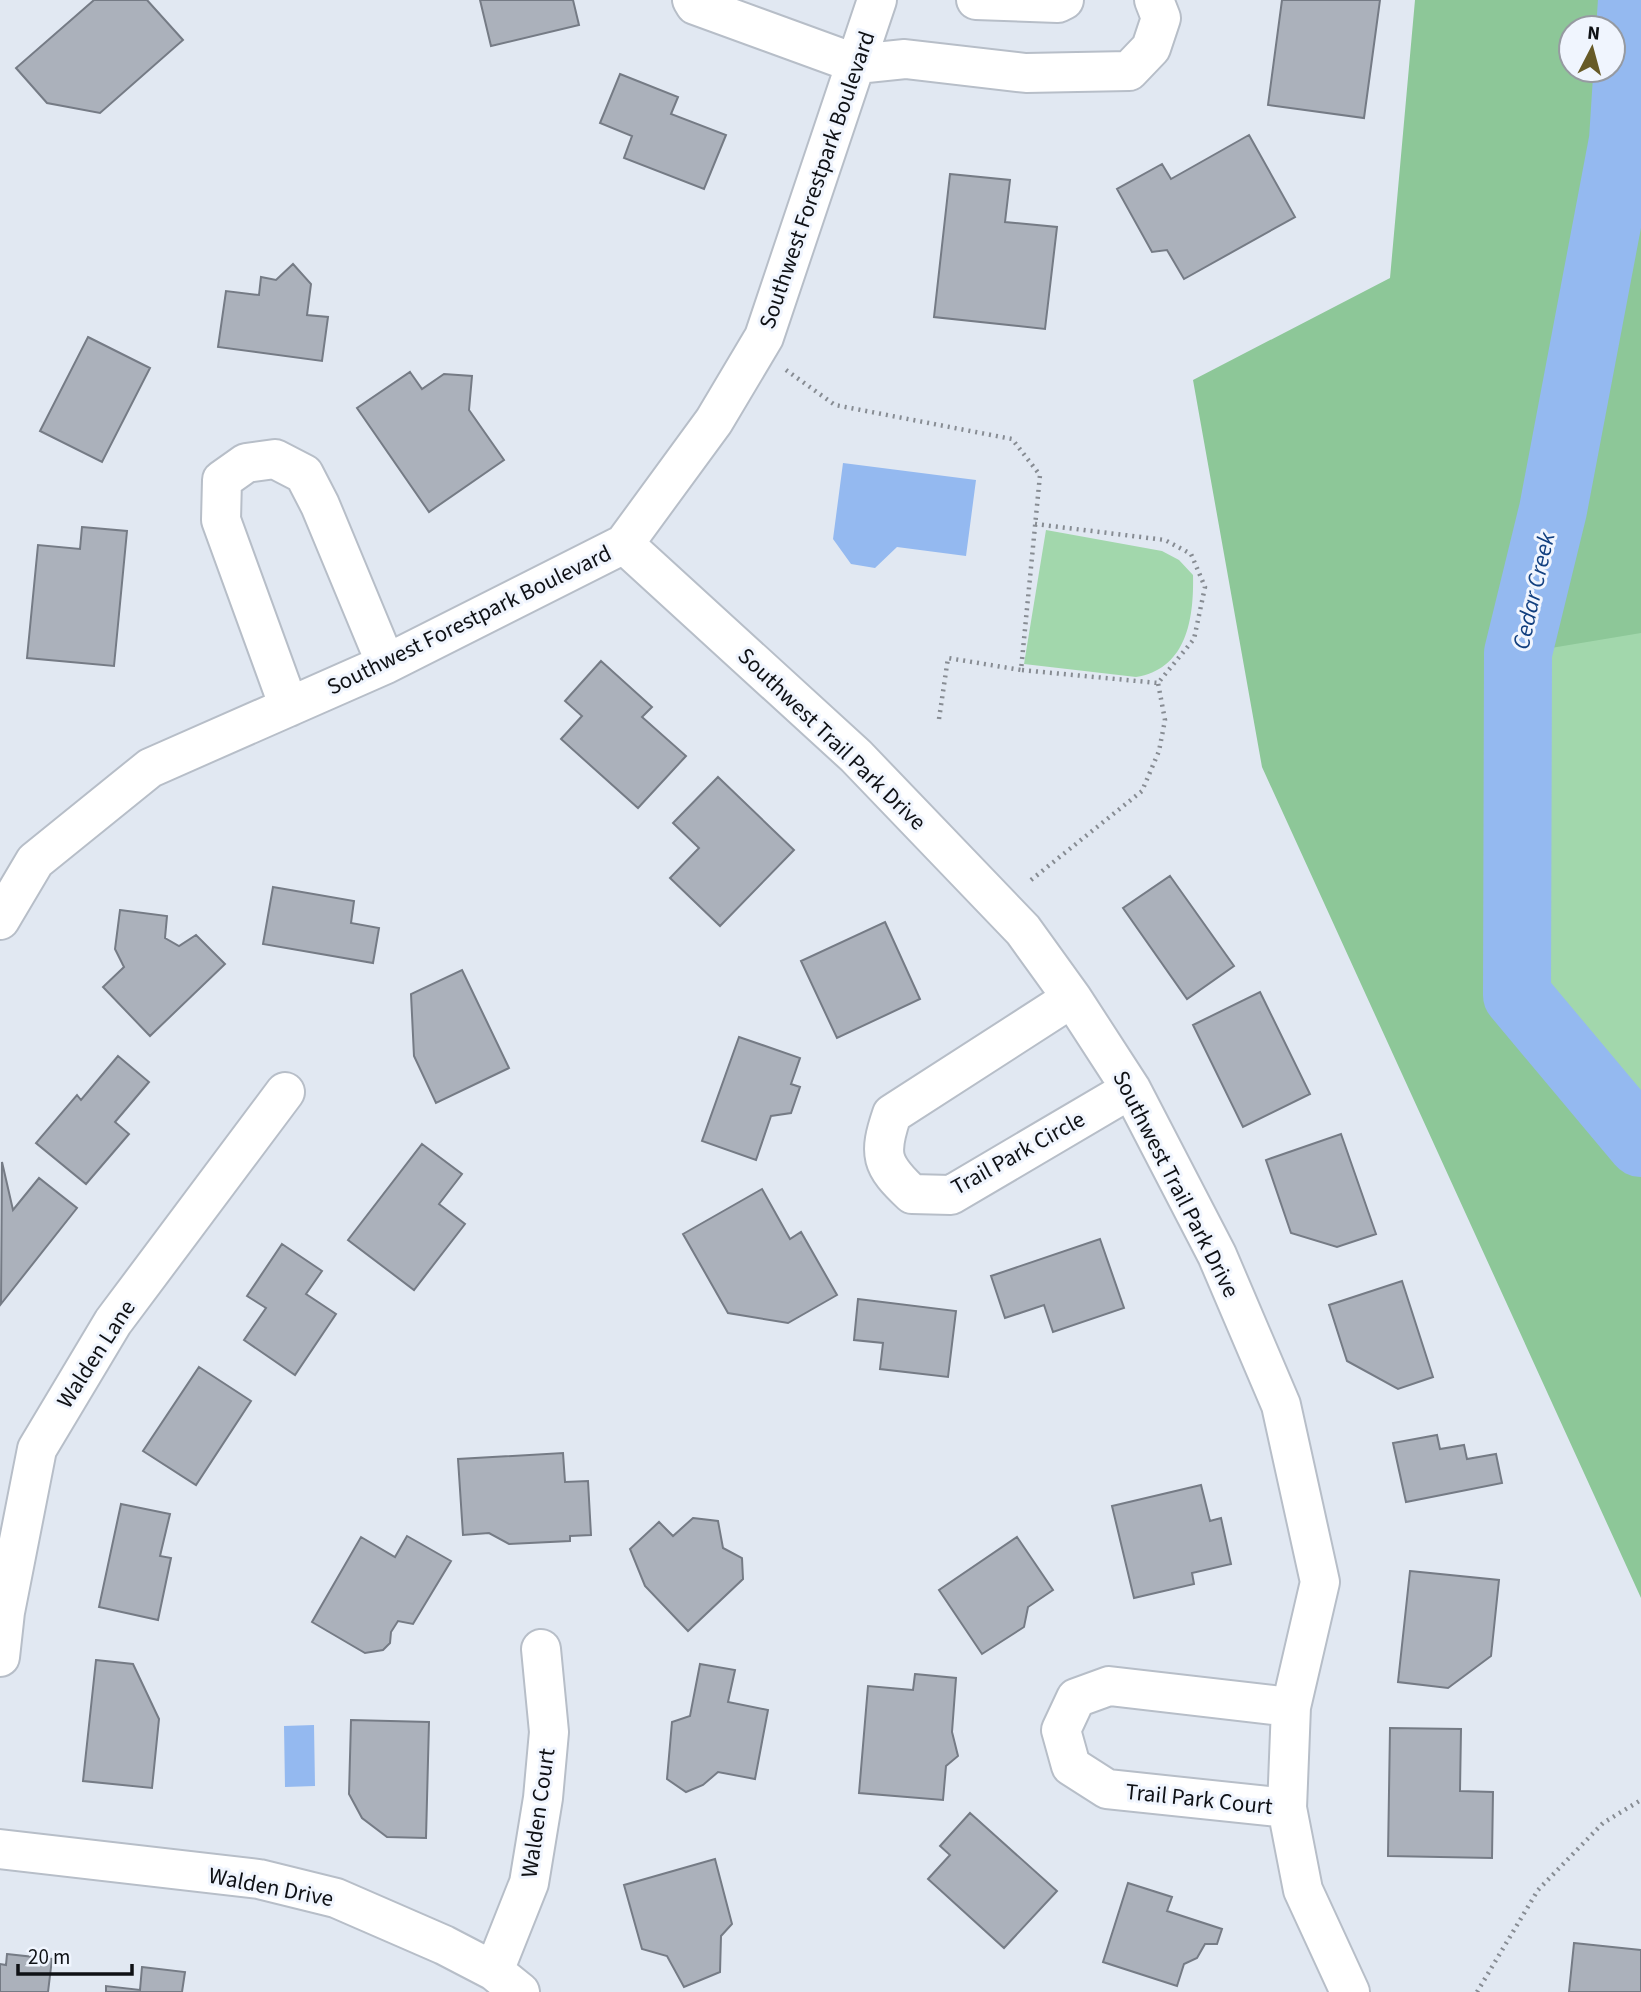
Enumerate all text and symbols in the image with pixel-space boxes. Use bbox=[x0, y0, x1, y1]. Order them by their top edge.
north arrow bbox=[1557, 14, 1627, 84]
text: N bbox=[1586, 19, 1601, 48]
street label: Southwest Forestpark Boulevard bbox=[750, 27, 884, 333]
water label: Cedar Creek bbox=[1504, 529, 1565, 653]
street label: Southwest Forestpark Boulevard bbox=[321, 537, 617, 703]
street label: Southwest Trail Park Drive bbox=[730, 640, 934, 838]
street label: Southwest Trail Park Drive bbox=[1104, 1065, 1248, 1303]
street label: Trail Park Circle bbox=[945, 1103, 1091, 1203]
street label: Walden Lane bbox=[49, 1293, 143, 1415]
street label: Walden Court bbox=[513, 1746, 563, 1880]
street label: Trail Park Court bbox=[1124, 1775, 1274, 1823]
street label: Walden Drive bbox=[206, 1859, 336, 1915]
scale bar bbox=[18, 1932, 131, 1976]
text: 20 m bbox=[28, 1942, 70, 1972]

